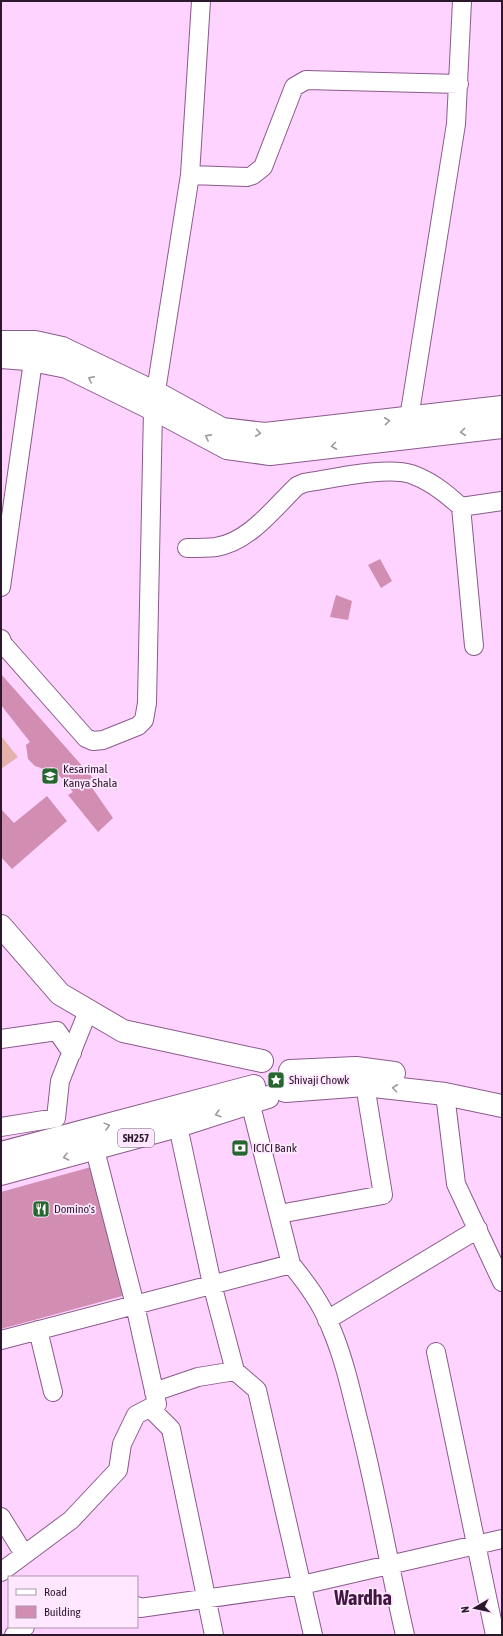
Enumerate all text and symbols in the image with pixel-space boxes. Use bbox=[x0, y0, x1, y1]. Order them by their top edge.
one-way arrow bbox=[88, 377, 96, 384]
one-way arrow bbox=[384, 416, 390, 425]
one-way arrow bbox=[460, 427, 466, 436]
one-way arrow bbox=[255, 428, 261, 437]
one-way arrow bbox=[204, 435, 212, 442]
one-way arrow bbox=[331, 442, 337, 451]
place label: Kesarimal Kanya Shala bbox=[63, 762, 117, 790]
school or university icon: Kesarimal Kanya Shala bbox=[40, 766, 60, 786]
place icon: Shivaji Chowk bbox=[266, 1070, 286, 1090]
place label: Shivaji Chowk bbox=[289, 1073, 350, 1087]
one-way arrow bbox=[392, 1084, 398, 1093]
one-way arrow bbox=[215, 1109, 222, 1118]
one-way arrow bbox=[103, 1122, 110, 1130]
road number: SH257 bbox=[118, 1129, 154, 1147]
bank icon: ICICI Bank bbox=[230, 1138, 250, 1158]
place label: ICICI Bank bbox=[253, 1141, 298, 1155]
one-way arrow bbox=[63, 1152, 70, 1161]
restaurant icon: Domino's bbox=[31, 1199, 51, 1219]
place label: Domino's bbox=[54, 1202, 95, 1216]
legend bbox=[8, 1576, 138, 1628]
text: Road bbox=[44, 1585, 67, 1599]
district label: Wardha bbox=[333, 1586, 392, 1609]
north arrow bbox=[455, 1588, 495, 1628]
text: Building bbox=[44, 1605, 82, 1619]
text: N bbox=[459, 1605, 472, 1614]

